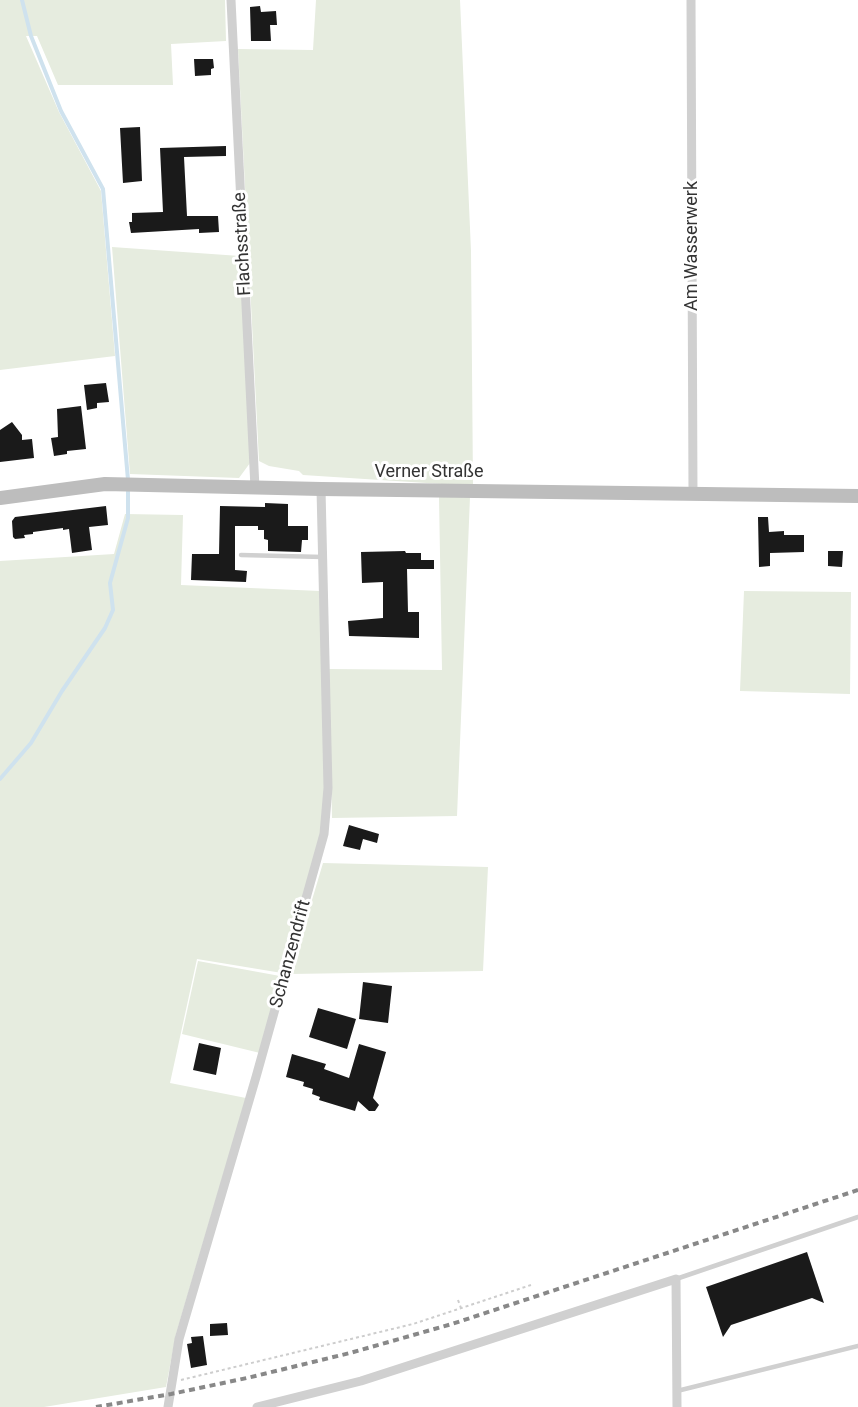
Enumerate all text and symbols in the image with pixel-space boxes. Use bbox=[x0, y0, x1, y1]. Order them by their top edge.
street label: Am Wasserwerk bbox=[681, 181, 703, 311]
street label: Flachsstraße bbox=[230, 192, 256, 296]
street label: Verner Straße bbox=[374, 461, 484, 483]
street label: Schanzendrift bbox=[266, 898, 316, 1010]

